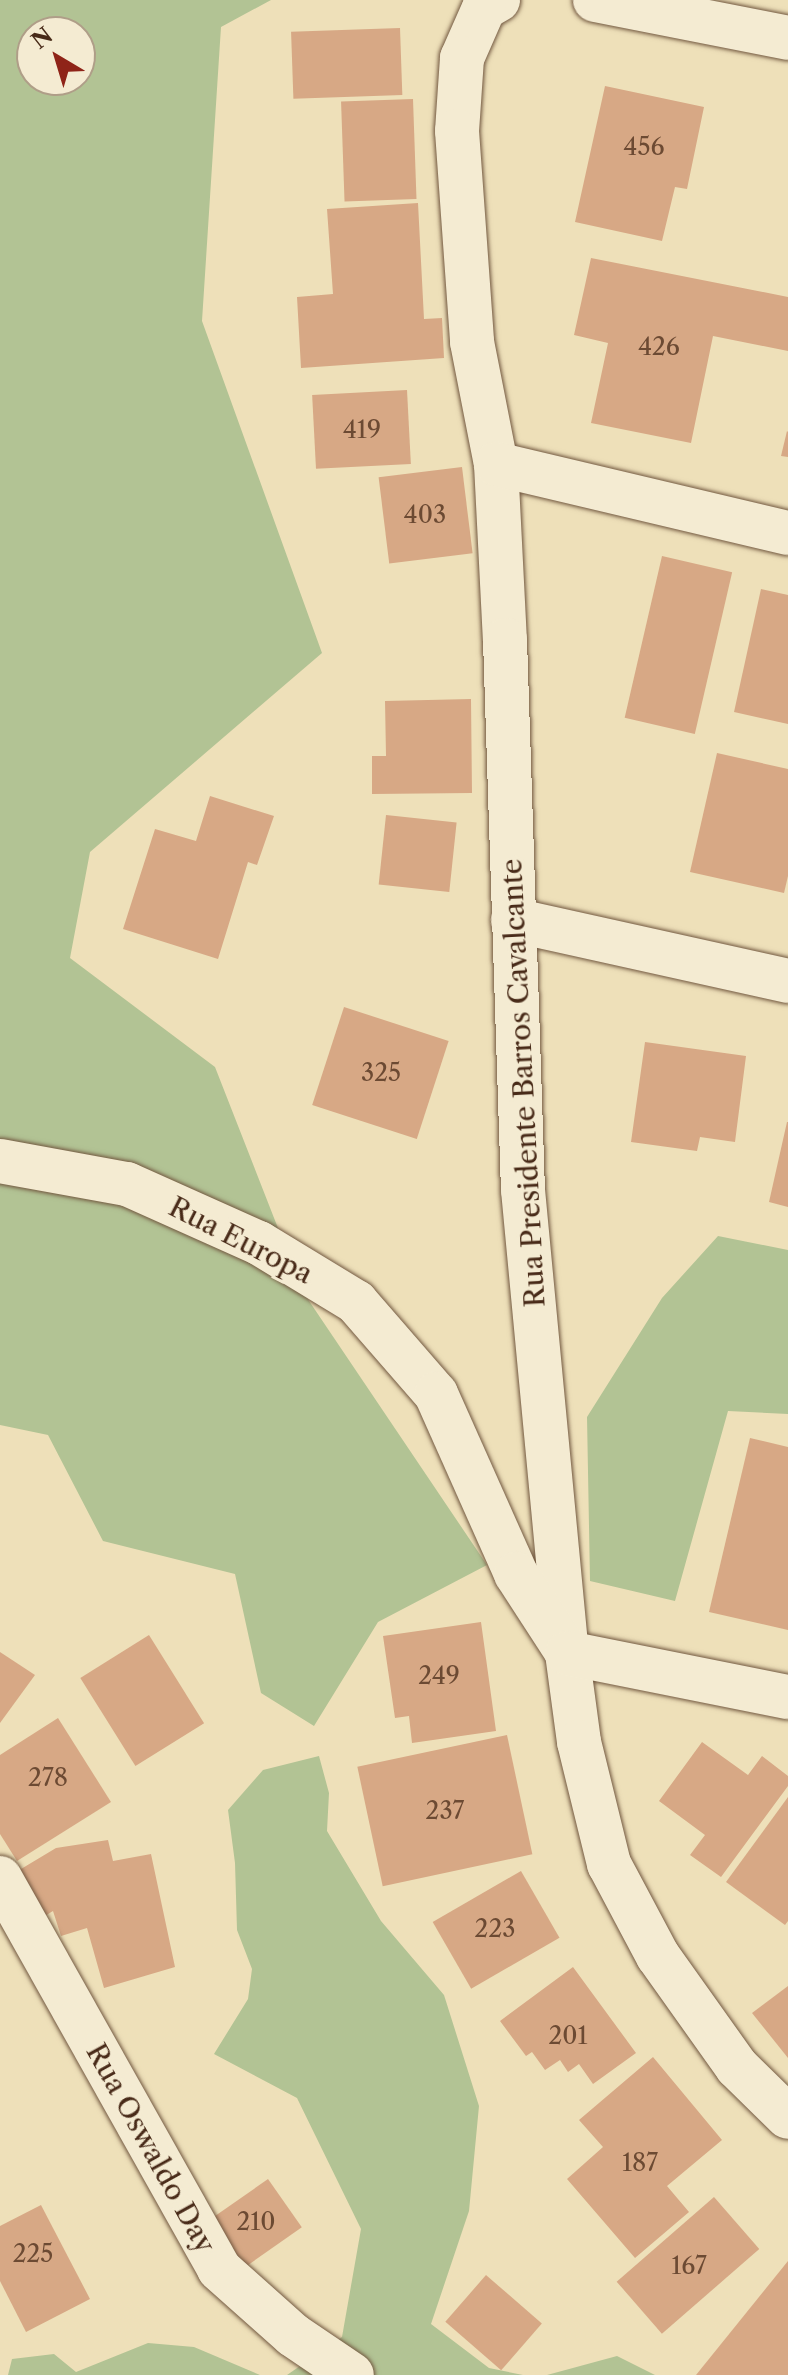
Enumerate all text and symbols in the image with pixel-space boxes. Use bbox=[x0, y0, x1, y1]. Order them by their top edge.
north arrow bbox=[16, 16, 96, 96]
text: N bbox=[26, 22, 58, 55]
house number: 456 bbox=[624, 133, 664, 161]
house number: 426 bbox=[638, 333, 680, 361]
house number: 419 bbox=[343, 416, 381, 444]
house number: 403 bbox=[404, 501, 446, 529]
street label: Rua Presidente Barros Cavalcante bbox=[494, 858, 552, 1308]
house number: 325 bbox=[361, 1059, 401, 1087]
street label: Rua Europa bbox=[163, 1189, 319, 1291]
house number: 249 bbox=[418, 1662, 460, 1690]
house number: 278 bbox=[28, 1764, 68, 1792]
house number: 237 bbox=[426, 1797, 464, 1825]
house number: 223 bbox=[475, 1915, 515, 1943]
house number: 201 bbox=[548, 2022, 588, 2050]
street label: Rua Oswaldo Day bbox=[79, 2037, 223, 2259]
house number: 187 bbox=[622, 2149, 658, 2177]
house number: 210 bbox=[236, 2208, 276, 2236]
house number: 225 bbox=[13, 2240, 53, 2268]
house number: 167 bbox=[671, 2252, 707, 2280]

